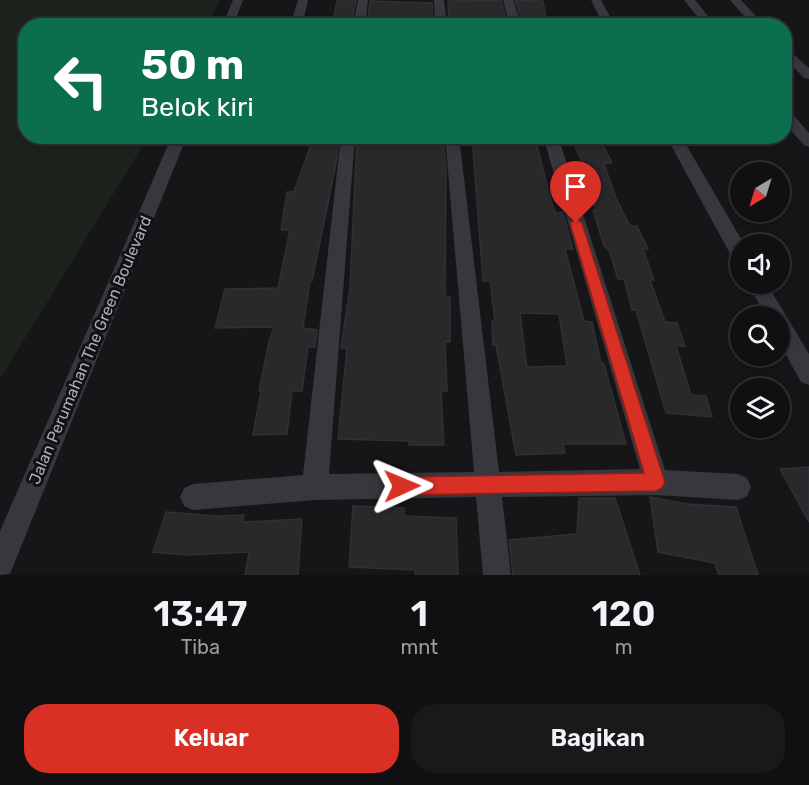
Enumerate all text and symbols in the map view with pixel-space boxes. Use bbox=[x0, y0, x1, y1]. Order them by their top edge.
text: 50 m bbox=[141, 40, 244, 90]
icon: left bbox=[42, 42, 120, 120]
text: Belok kiri bbox=[141, 91, 254, 123]
pin bbox=[550, 161, 601, 223]
north arrow bbox=[730, 162, 790, 222]
map controls bbox=[730, 162, 790, 438]
icon: arrive bbox=[559, 170, 592, 203]
street label: Jalan Perumahan The Green Boulevard bbox=[25, 213, 155, 487]
button: sound bbox=[730, 234, 790, 294]
button: search bbox=[730, 306, 790, 366]
button: layers bbox=[730, 378, 790, 438]
position arrow bbox=[370, 454, 434, 518]
text: 13:47 bbox=[153, 592, 247, 635]
text: 1 bbox=[411, 592, 428, 635]
text: 120 bbox=[592, 592, 656, 635]
text: Tiba bbox=[181, 635, 220, 659]
text: mnt bbox=[401, 635, 438, 659]
text: m bbox=[615, 635, 632, 659]
button: Keluar bbox=[24, 704, 399, 773]
button: Bagikan bbox=[411, 704, 785, 773]

